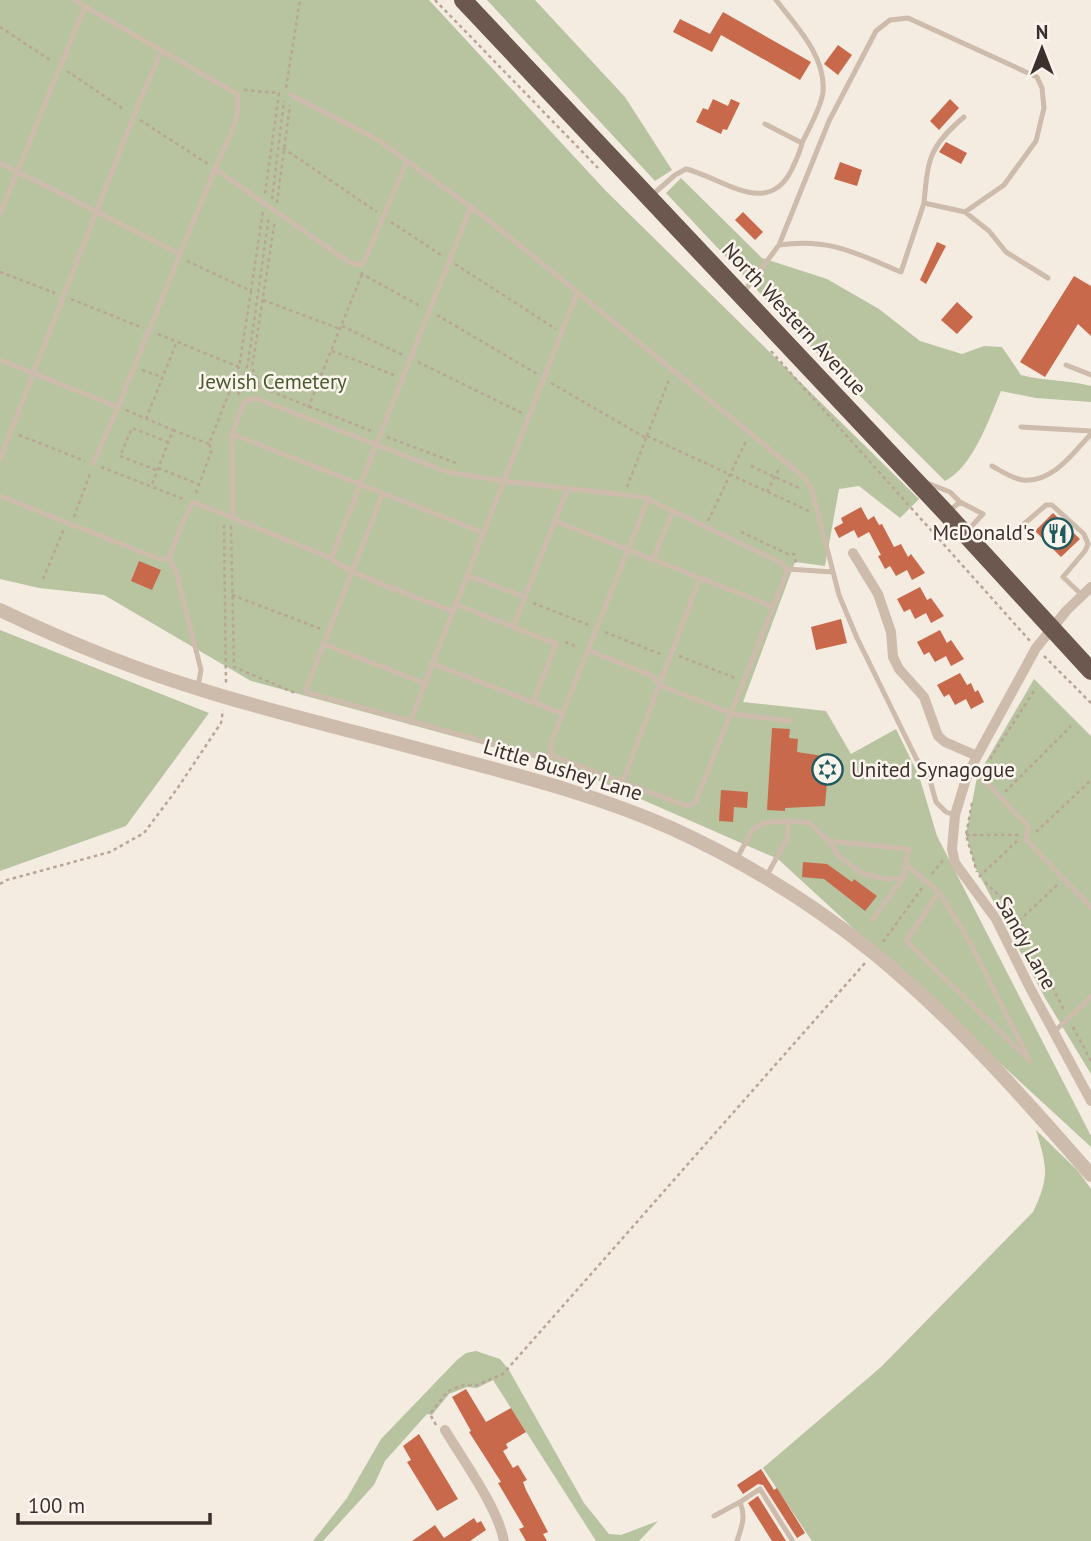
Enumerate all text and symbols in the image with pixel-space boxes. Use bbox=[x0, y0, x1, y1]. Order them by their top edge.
north arrow bbox=[1007, 14, 1077, 84]
text: N bbox=[1036, 20, 1048, 44]
street label: North Western Avenue bbox=[716, 236, 872, 401]
park label: Jewish Cemetery bbox=[198, 368, 347, 395]
restaurant icon: McDonald's bbox=[1041, 516, 1075, 550]
place label: McDonald's bbox=[932, 519, 1035, 546]
street label: Little Bushey Lane bbox=[480, 733, 646, 807]
synagogue icon: United Synagogue bbox=[811, 753, 845, 787]
place label: United Synagogue bbox=[851, 756, 1015, 783]
street label: Sandy Lane bbox=[990, 892, 1063, 994]
scale bar bbox=[18, 1482, 210, 1526]
text: 100 m bbox=[28, 1492, 85, 1519]

